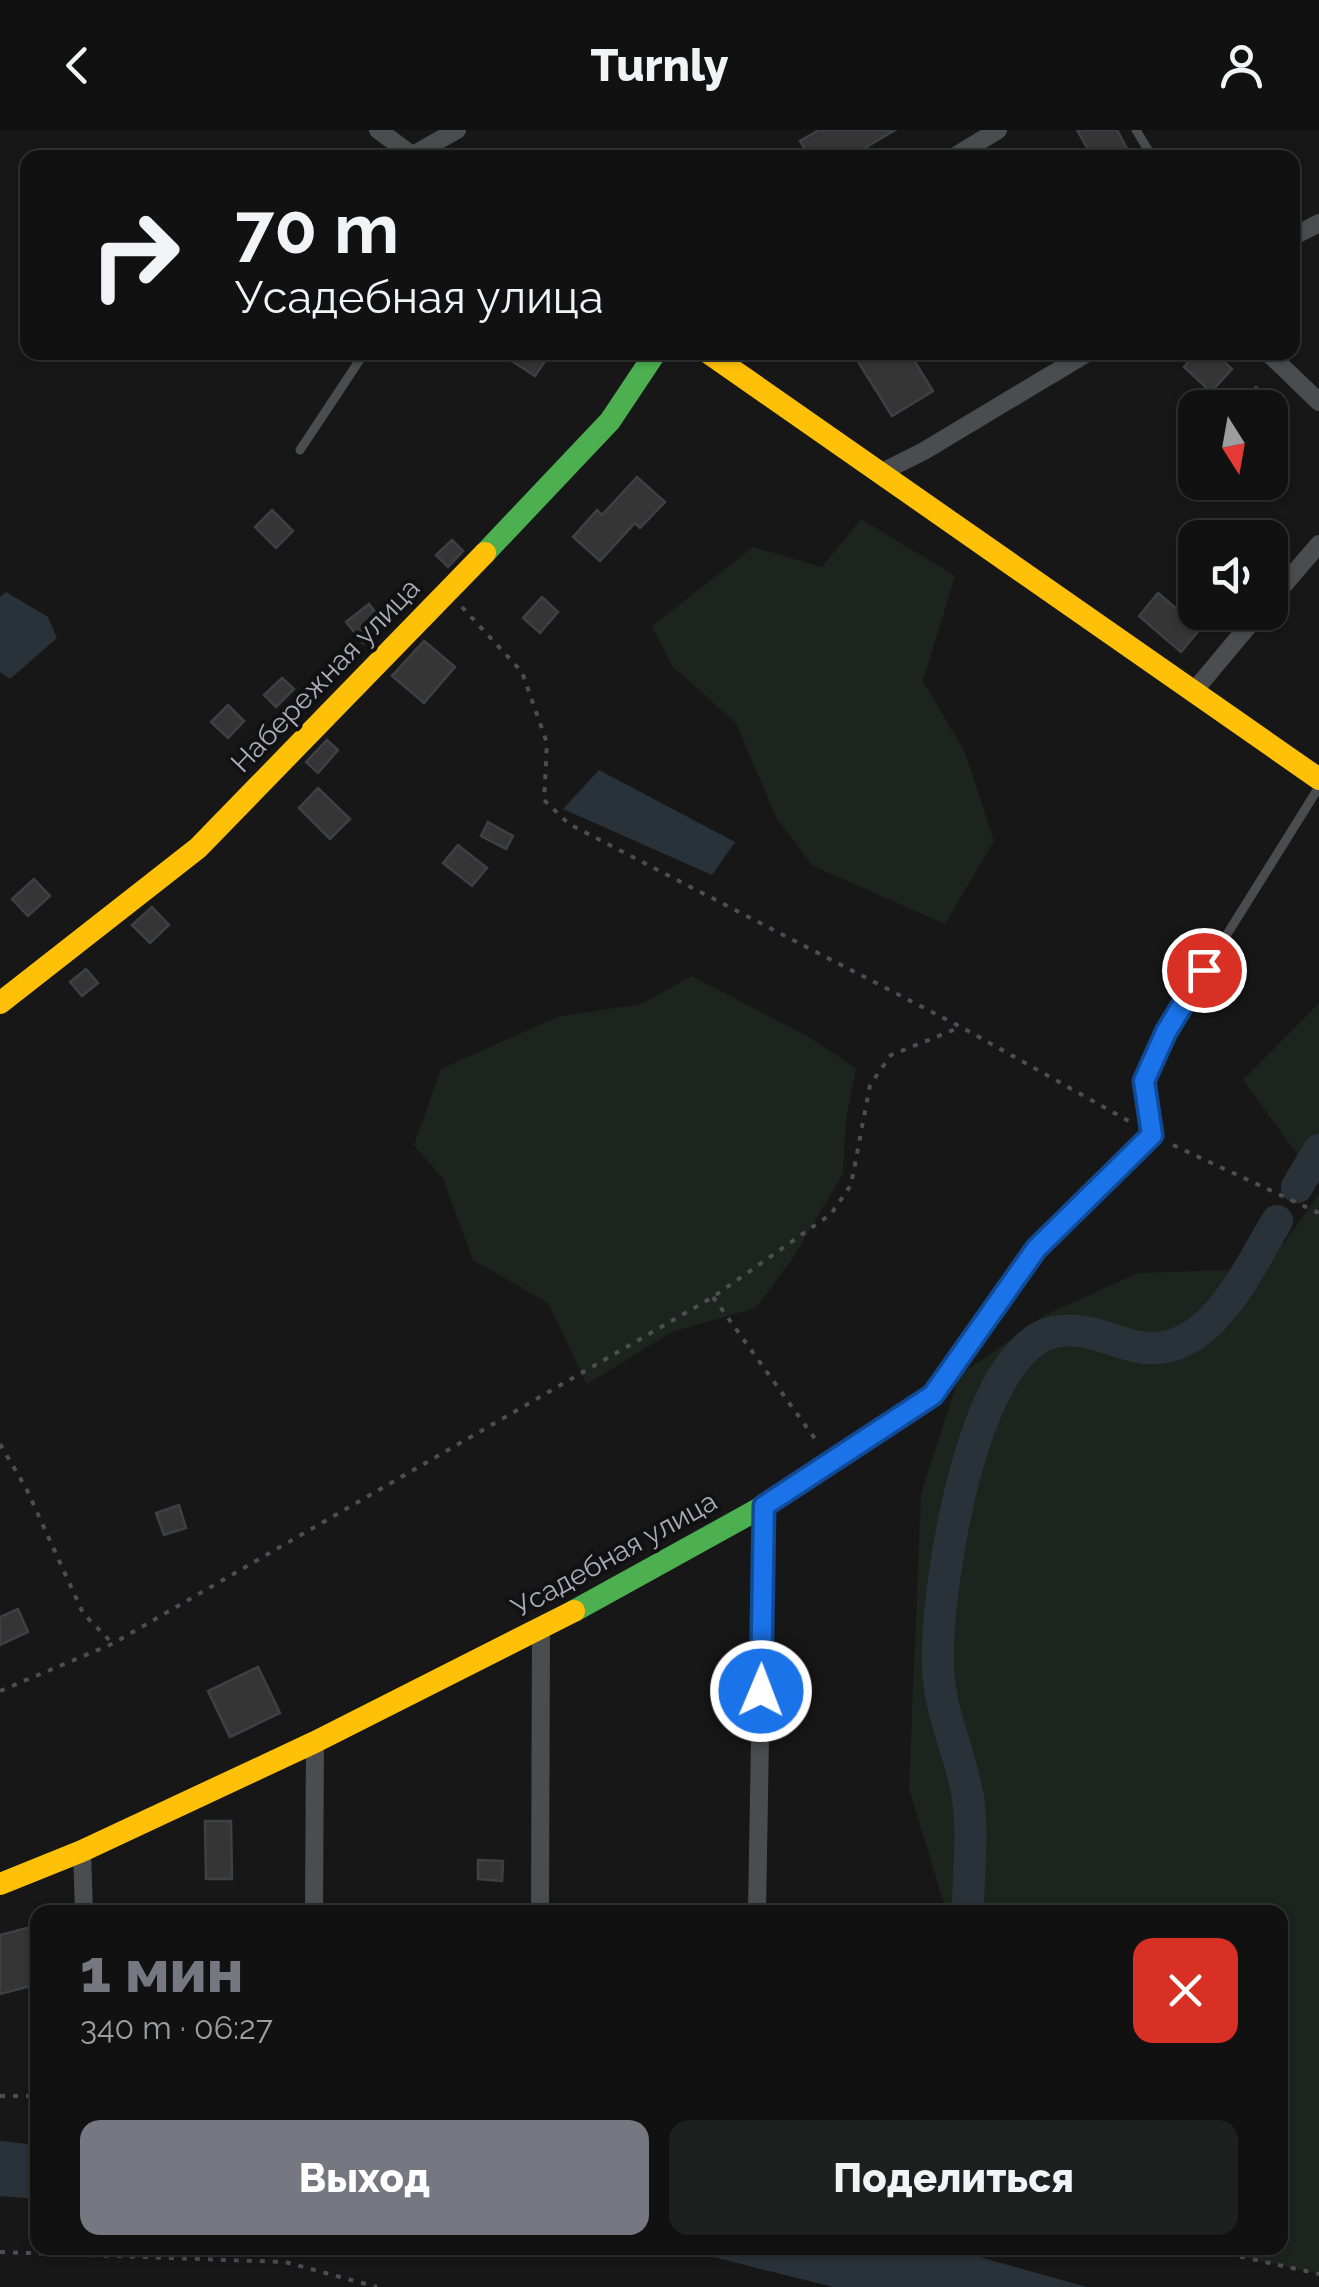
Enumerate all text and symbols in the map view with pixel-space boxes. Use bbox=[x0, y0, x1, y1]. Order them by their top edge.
icon: back bbox=[50, 38, 105, 93]
icon: person bbox=[1214, 38, 1269, 93]
text: Turnly bbox=[590, 39, 729, 92]
text: 70 m bbox=[235, 187, 399, 269]
icon: right bbox=[70, 190, 200, 320]
text: Усадебная улица bbox=[235, 271, 603, 324]
north arrow bbox=[1178, 390, 1288, 500]
map controls bbox=[1178, 390, 1288, 630]
button: sound bbox=[1178, 520, 1288, 630]
street label: Набережная улица bbox=[224, 572, 426, 779]
pin bbox=[1162, 928, 1247, 1013]
icon: arrive bbox=[1177, 943, 1232, 998]
street label: Усадебная улица bbox=[506, 1484, 723, 1624]
position arrow bbox=[709, 1639, 813, 1743]
text: 1 мин bbox=[80, 1936, 243, 2006]
button: close bbox=[1133, 1938, 1238, 2043]
text: 340 m · 06:27 bbox=[80, 2009, 273, 2046]
button: Выход bbox=[80, 2120, 649, 2235]
button: Поделиться bbox=[669, 2120, 1238, 2235]

